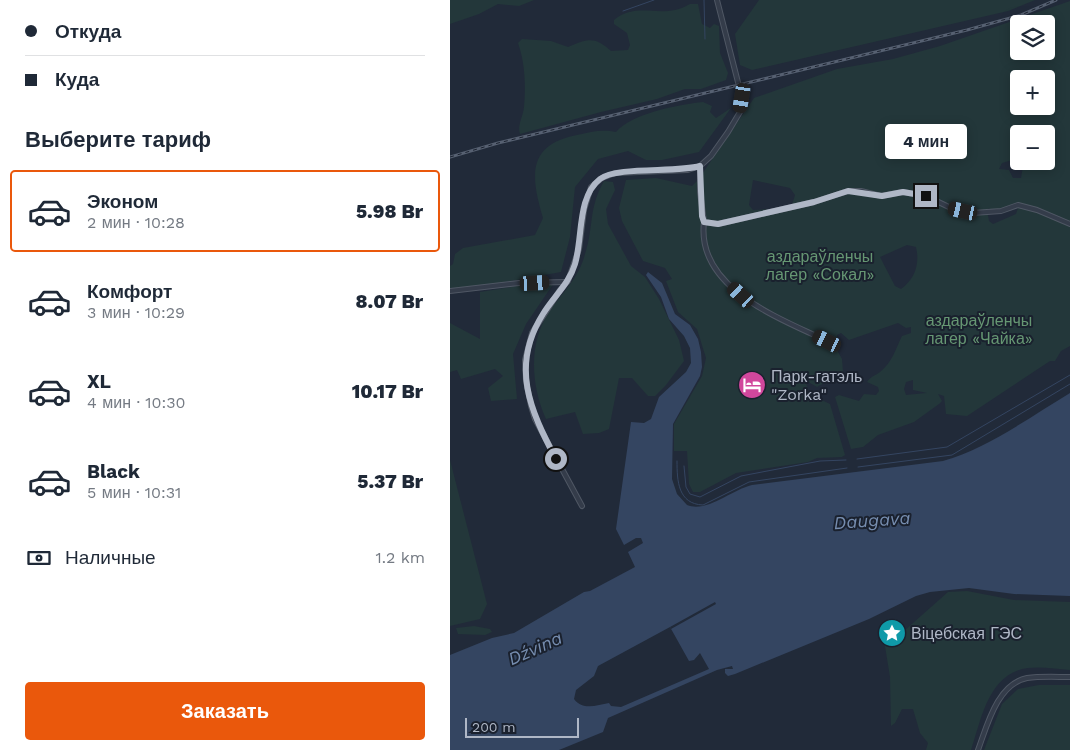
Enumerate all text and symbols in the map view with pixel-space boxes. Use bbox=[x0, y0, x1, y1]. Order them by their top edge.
map controls bbox=[1010, 15, 1055, 170]
button: layers bbox=[1010, 15, 1055, 60]
text: Откуда bbox=[55, 20, 121, 43]
text: Куда bbox=[55, 68, 99, 91]
button: + bbox=[1010, 70, 1055, 115]
car bbox=[732, 82, 751, 114]
callout: 4 мин bbox=[885, 124, 967, 158]
button: − bbox=[1010, 125, 1055, 170]
text: Выберите тариф bbox=[25, 127, 211, 152]
text: 4 мин bbox=[903, 132, 949, 151]
route end bbox=[915, 185, 937, 207]
icon: car bbox=[27, 189, 72, 234]
text: Эконом bbox=[87, 190, 158, 213]
text: 5.98 Br bbox=[356, 200, 423, 223]
car bbox=[946, 200, 979, 222]
text: 2 мин · 10:28 bbox=[87, 213, 185, 232]
park label: аздараўленчы лагер «Сокал» bbox=[766, 247, 875, 284]
car bbox=[519, 275, 550, 291]
icon: car bbox=[27, 279, 72, 324]
car bbox=[724, 279, 757, 311]
text: Комфорт bbox=[87, 280, 172, 303]
text: 8.07 Br bbox=[356, 290, 423, 313]
text: 3 мин · 10:29 bbox=[87, 303, 185, 322]
park label: аздараўленчы лагер «Чайка» bbox=[925, 311, 1033, 348]
car bbox=[810, 328, 843, 354]
place label: Парк-гатэль "Zorka" bbox=[771, 367, 862, 404]
icon: car bbox=[27, 369, 72, 414]
text: XL bbox=[87, 370, 111, 393]
hotel icon: Парк-гатэль "Zorka" bbox=[737, 370, 767, 400]
text: 10.17 Br bbox=[352, 380, 423, 403]
text: 4 мин · 10:30 bbox=[87, 393, 185, 412]
route start bbox=[545, 448, 567, 470]
icon: car bbox=[27, 459, 72, 504]
text: Black bbox=[87, 460, 140, 483]
text: 5.37 Br bbox=[357, 470, 423, 493]
text: 5 мин · 10:31 bbox=[87, 483, 181, 502]
water label: Daugava bbox=[833, 507, 911, 533]
icon: cash bbox=[25, 544, 53, 572]
text: Наличные bbox=[65, 546, 156, 569]
text: 1.2 km bbox=[375, 548, 425, 567]
place icon: Віцебская ГЭС bbox=[877, 618, 907, 648]
place label: Віцебская ГЭС bbox=[911, 624, 1022, 643]
water label: Dźvina bbox=[505, 627, 565, 669]
button: Заказать bbox=[25, 682, 425, 740]
scale bar bbox=[465, 715, 579, 738]
text: 200 m bbox=[472, 719, 516, 735]

